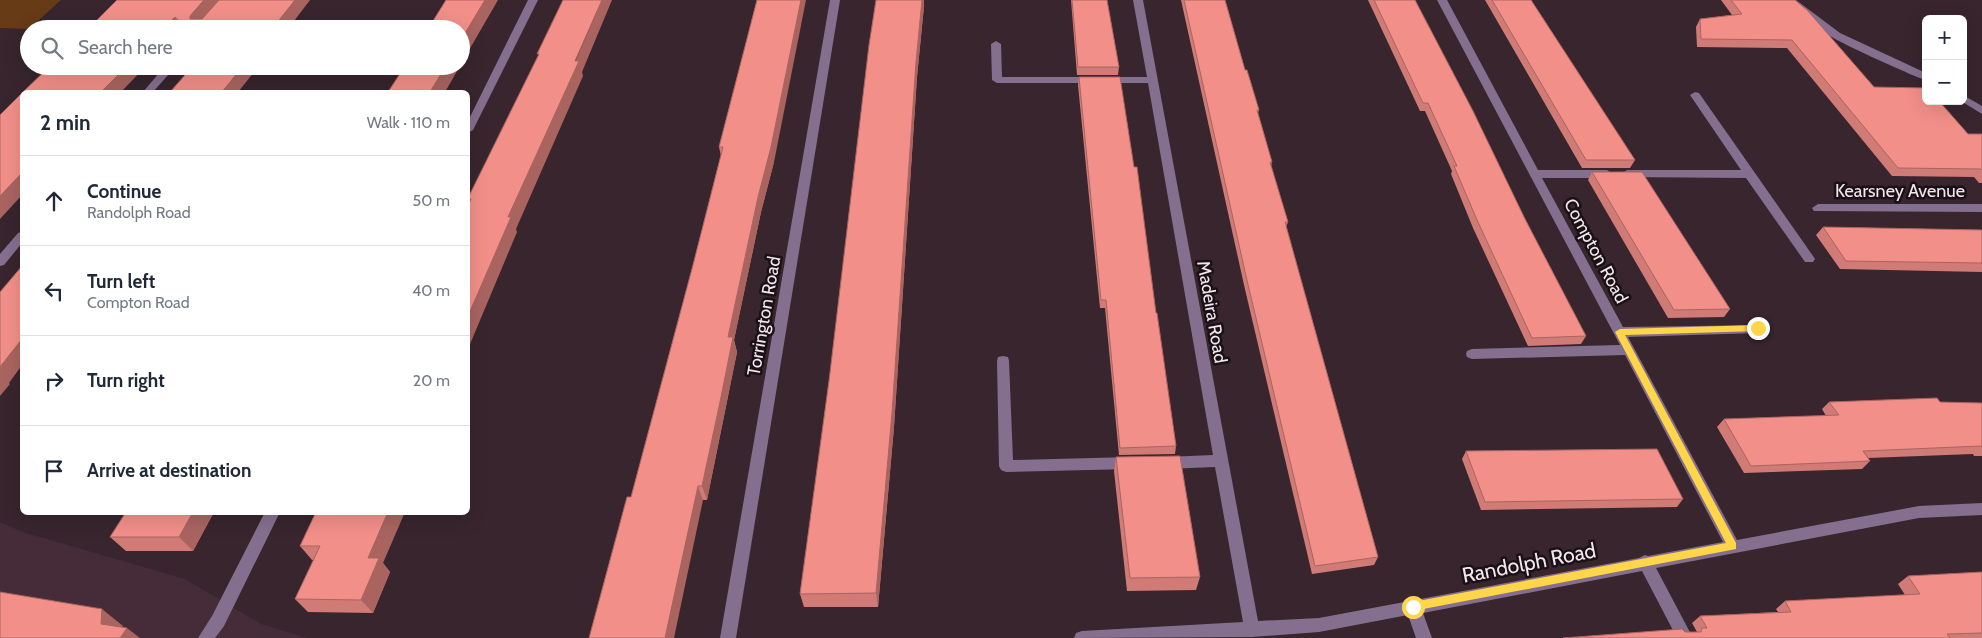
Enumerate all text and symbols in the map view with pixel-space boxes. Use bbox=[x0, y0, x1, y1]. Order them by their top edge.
map controls bbox=[1922, 15, 1967, 105]
button: + bbox=[1922, 15, 1967, 60]
search box bbox=[20, 20, 470, 75]
icon: search bbox=[38, 34, 66, 62]
text: Search here bbox=[78, 36, 172, 59]
button: − bbox=[1922, 60, 1967, 105]
text: 2 min bbox=[40, 110, 91, 135]
text: Walk · 110 m bbox=[367, 113, 450, 132]
text: Continue bbox=[87, 180, 161, 203]
street label: Kearsney Avenue bbox=[1835, 180, 1965, 202]
icon: ahead bbox=[40, 187, 68, 215]
text: 50 m bbox=[413, 191, 450, 210]
street label: Compton Road bbox=[1559, 195, 1633, 307]
text: Randolph Road bbox=[87, 203, 191, 222]
street label: Torrington Road bbox=[743, 254, 785, 378]
street label: Madeira Road bbox=[1192, 259, 1232, 365]
text: Turn left bbox=[87, 270, 155, 293]
icon: left bbox=[40, 277, 68, 305]
text: 40 m bbox=[412, 281, 450, 300]
text: Compton Road bbox=[87, 293, 190, 312]
route end bbox=[1747, 317, 1770, 340]
icon: right bbox=[40, 367, 68, 395]
text: Turn right bbox=[87, 369, 165, 392]
text: 20 m bbox=[413, 371, 450, 390]
icon: arrive bbox=[40, 457, 68, 485]
text: Arrive at destination bbox=[87, 459, 251, 482]
street label: Randolph Road bbox=[1460, 537, 1598, 588]
route start bbox=[1402, 596, 1425, 619]

